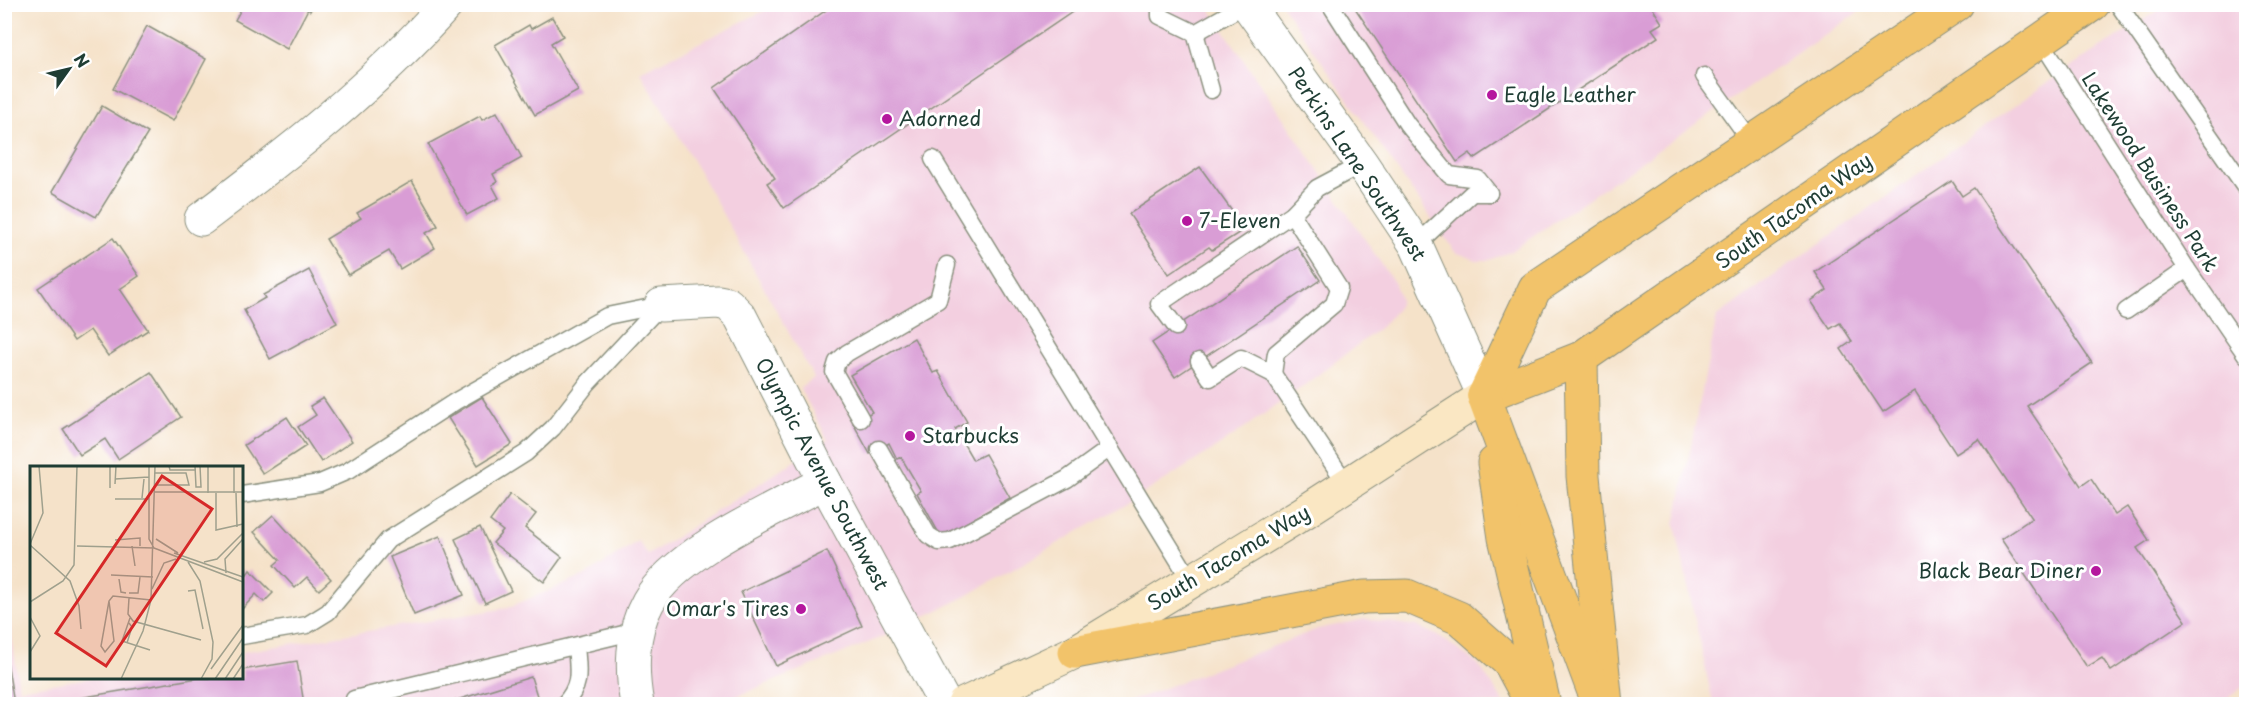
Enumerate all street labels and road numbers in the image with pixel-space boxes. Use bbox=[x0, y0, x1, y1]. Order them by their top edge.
street label: Perkins Lane Southwest bbox=[1281, 60, 1434, 267]
street label: Lakewood Business Park bbox=[2075, 66, 2227, 277]
street label: South Tacoma Way bbox=[1709, 145, 1878, 275]
street label: Olympic Avenue Southwest bbox=[749, 352, 897, 595]
street label: South Tacoma Way bbox=[1142, 497, 1315, 618]

